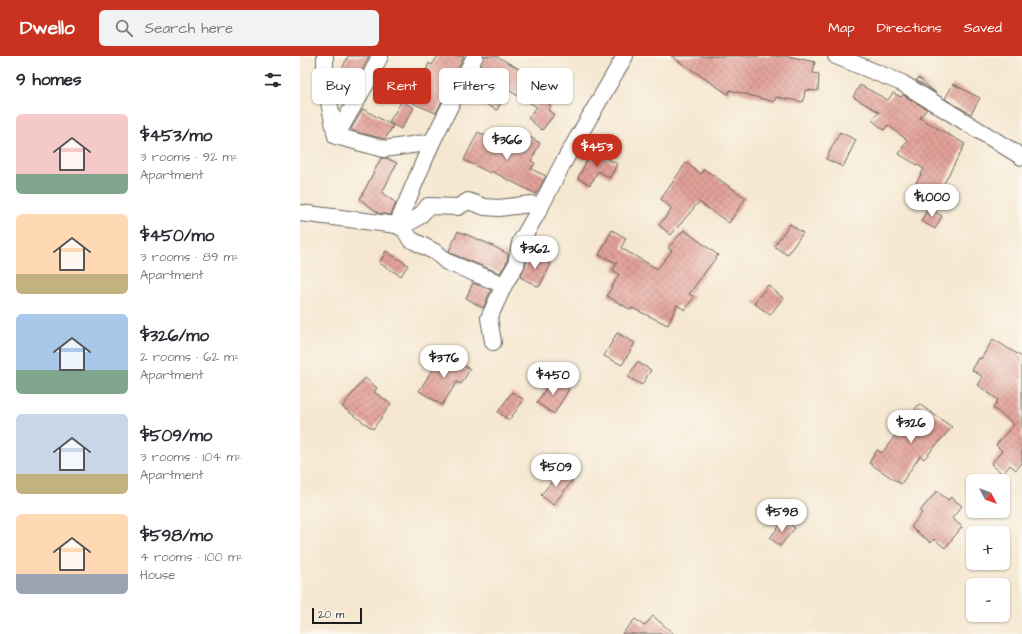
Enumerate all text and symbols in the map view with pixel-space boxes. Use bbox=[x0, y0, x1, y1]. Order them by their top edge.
search box bbox=[99, 10, 379, 46]
text: Dwello bbox=[20, 15, 75, 42]
icon: search bbox=[113, 17, 135, 39]
text: Search here bbox=[145, 18, 233, 39]
text: Map bbox=[828, 18, 855, 38]
text: Directions bbox=[877, 18, 942, 38]
text: Saved bbox=[964, 18, 1002, 38]
text: 9 homes bbox=[16, 68, 81, 92]
chip: Buy bbox=[312, 68, 365, 104]
chip: Rent bbox=[373, 68, 431, 104]
chip: Filters bbox=[439, 68, 509, 104]
chip: New bbox=[517, 68, 573, 104]
icon: filters bbox=[262, 69, 284, 91]
text: $453/mo bbox=[140, 124, 212, 148]
pin: $366 bbox=[483, 127, 531, 161]
icon: home bbox=[48, 130, 96, 178]
text: $366 bbox=[492, 131, 522, 149]
pin: $453 bbox=[573, 134, 621, 168]
text: $453 bbox=[581, 138, 613, 156]
text: 3 rooms · 92 m² bbox=[140, 148, 238, 166]
text: Apartment bbox=[140, 166, 204, 184]
pin: $1,000 bbox=[899, 184, 965, 218]
text: $1,000 bbox=[914, 188, 950, 206]
text: $450/mo bbox=[140, 224, 214, 248]
icon: home bbox=[48, 230, 96, 278]
pin: $362 bbox=[511, 236, 559, 270]
text: $362 bbox=[520, 240, 550, 258]
text: 3 rooms · 89 m² bbox=[140, 248, 239, 266]
text: Apartment bbox=[140, 266, 204, 284]
text: $326/mo bbox=[140, 324, 209, 348]
icon: home bbox=[48, 330, 96, 378]
pin: $376 bbox=[420, 345, 468, 379]
text: 2 rooms · 62 m² bbox=[140, 348, 239, 366]
text: $376 bbox=[429, 349, 459, 367]
pin: $450 bbox=[529, 362, 577, 396]
text: Apartment bbox=[140, 366, 204, 384]
text: $450 bbox=[536, 366, 570, 384]
pin: $326 bbox=[887, 410, 935, 444]
text: $326 bbox=[896, 414, 926, 432]
text: $509/mo bbox=[140, 424, 212, 448]
icon: home bbox=[48, 430, 96, 478]
text: 3 rooms · 104 m² bbox=[140, 448, 241, 466]
pin: $509 bbox=[532, 454, 580, 488]
text: $509 bbox=[540, 458, 572, 476]
text: Apartment bbox=[140, 466, 204, 484]
north arrow bbox=[966, 474, 1010, 518]
map controls bbox=[966, 474, 1010, 622]
pin: $598 bbox=[758, 499, 806, 533]
text: $598 bbox=[766, 503, 798, 521]
text: $598/mo bbox=[140, 524, 213, 548]
button: + bbox=[966, 526, 1010, 570]
icon: home bbox=[48, 530, 96, 578]
text: 4 rooms · 100 m² bbox=[140, 548, 243, 566]
text: House bbox=[140, 566, 175, 584]
button: − bbox=[966, 578, 1010, 622]
scale bar bbox=[312, 606, 362, 625]
text: 20 m bbox=[318, 607, 344, 622]

